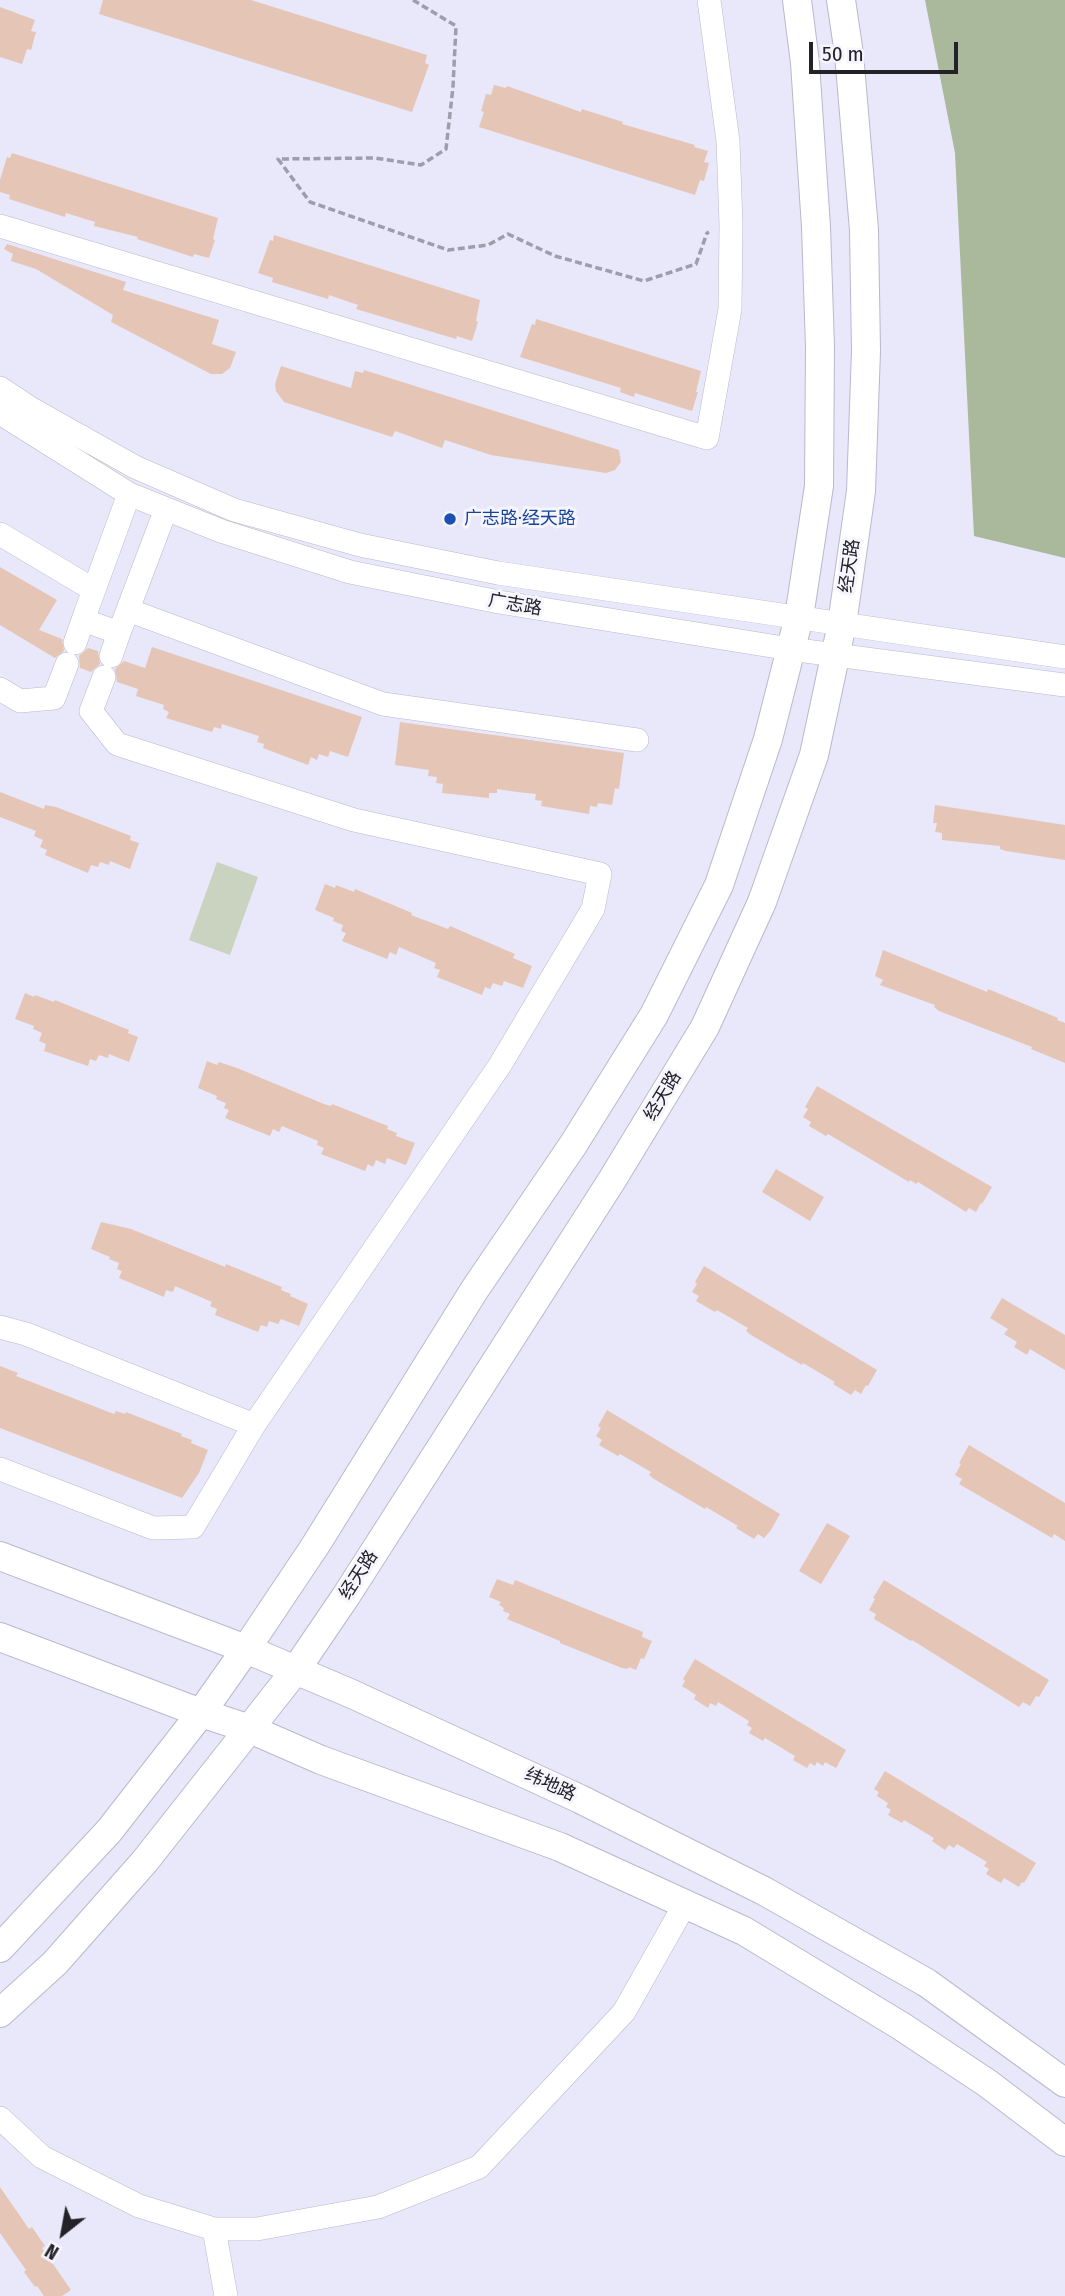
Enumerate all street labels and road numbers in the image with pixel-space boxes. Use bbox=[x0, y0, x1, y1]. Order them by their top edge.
street label: 经天路 bbox=[836, 538, 864, 594]
street label: 广志路 bbox=[487, 590, 543, 620]
street label: 经天路 bbox=[640, 1067, 686, 1125]
street label: 经天路 bbox=[335, 1546, 383, 1604]
street label: 纬地路 bbox=[521, 1764, 579, 1806]

